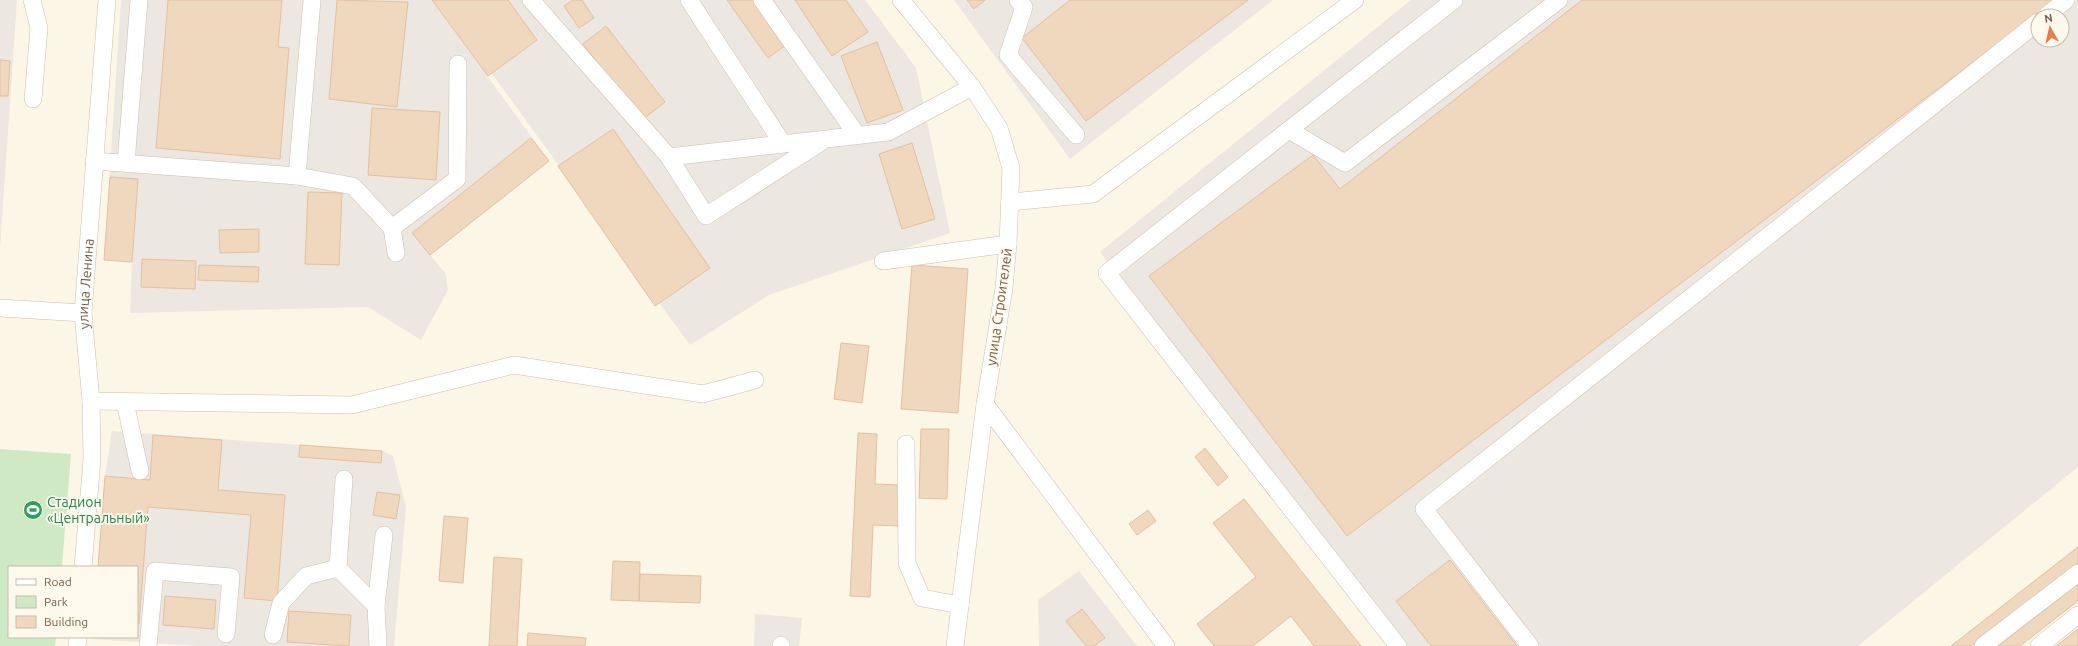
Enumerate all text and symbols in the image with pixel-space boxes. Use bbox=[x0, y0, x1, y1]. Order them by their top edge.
north arrow bbox=[2030, 8, 2070, 48]
text: N bbox=[2043, 12, 2053, 25]
street label: улица Ленина bbox=[75, 238, 97, 330]
street label: улица Строителей bbox=[983, 247, 1015, 367]
place label: Стадион «Центральный» bbox=[47, 494, 150, 526]
sports icon: Стадион «Центральный» bbox=[22, 499, 44, 521]
legend bbox=[8, 566, 138, 638]
text: Road bbox=[44, 575, 72, 588]
text: Park bbox=[44, 595, 68, 608]
text: Building bbox=[44, 615, 88, 628]

